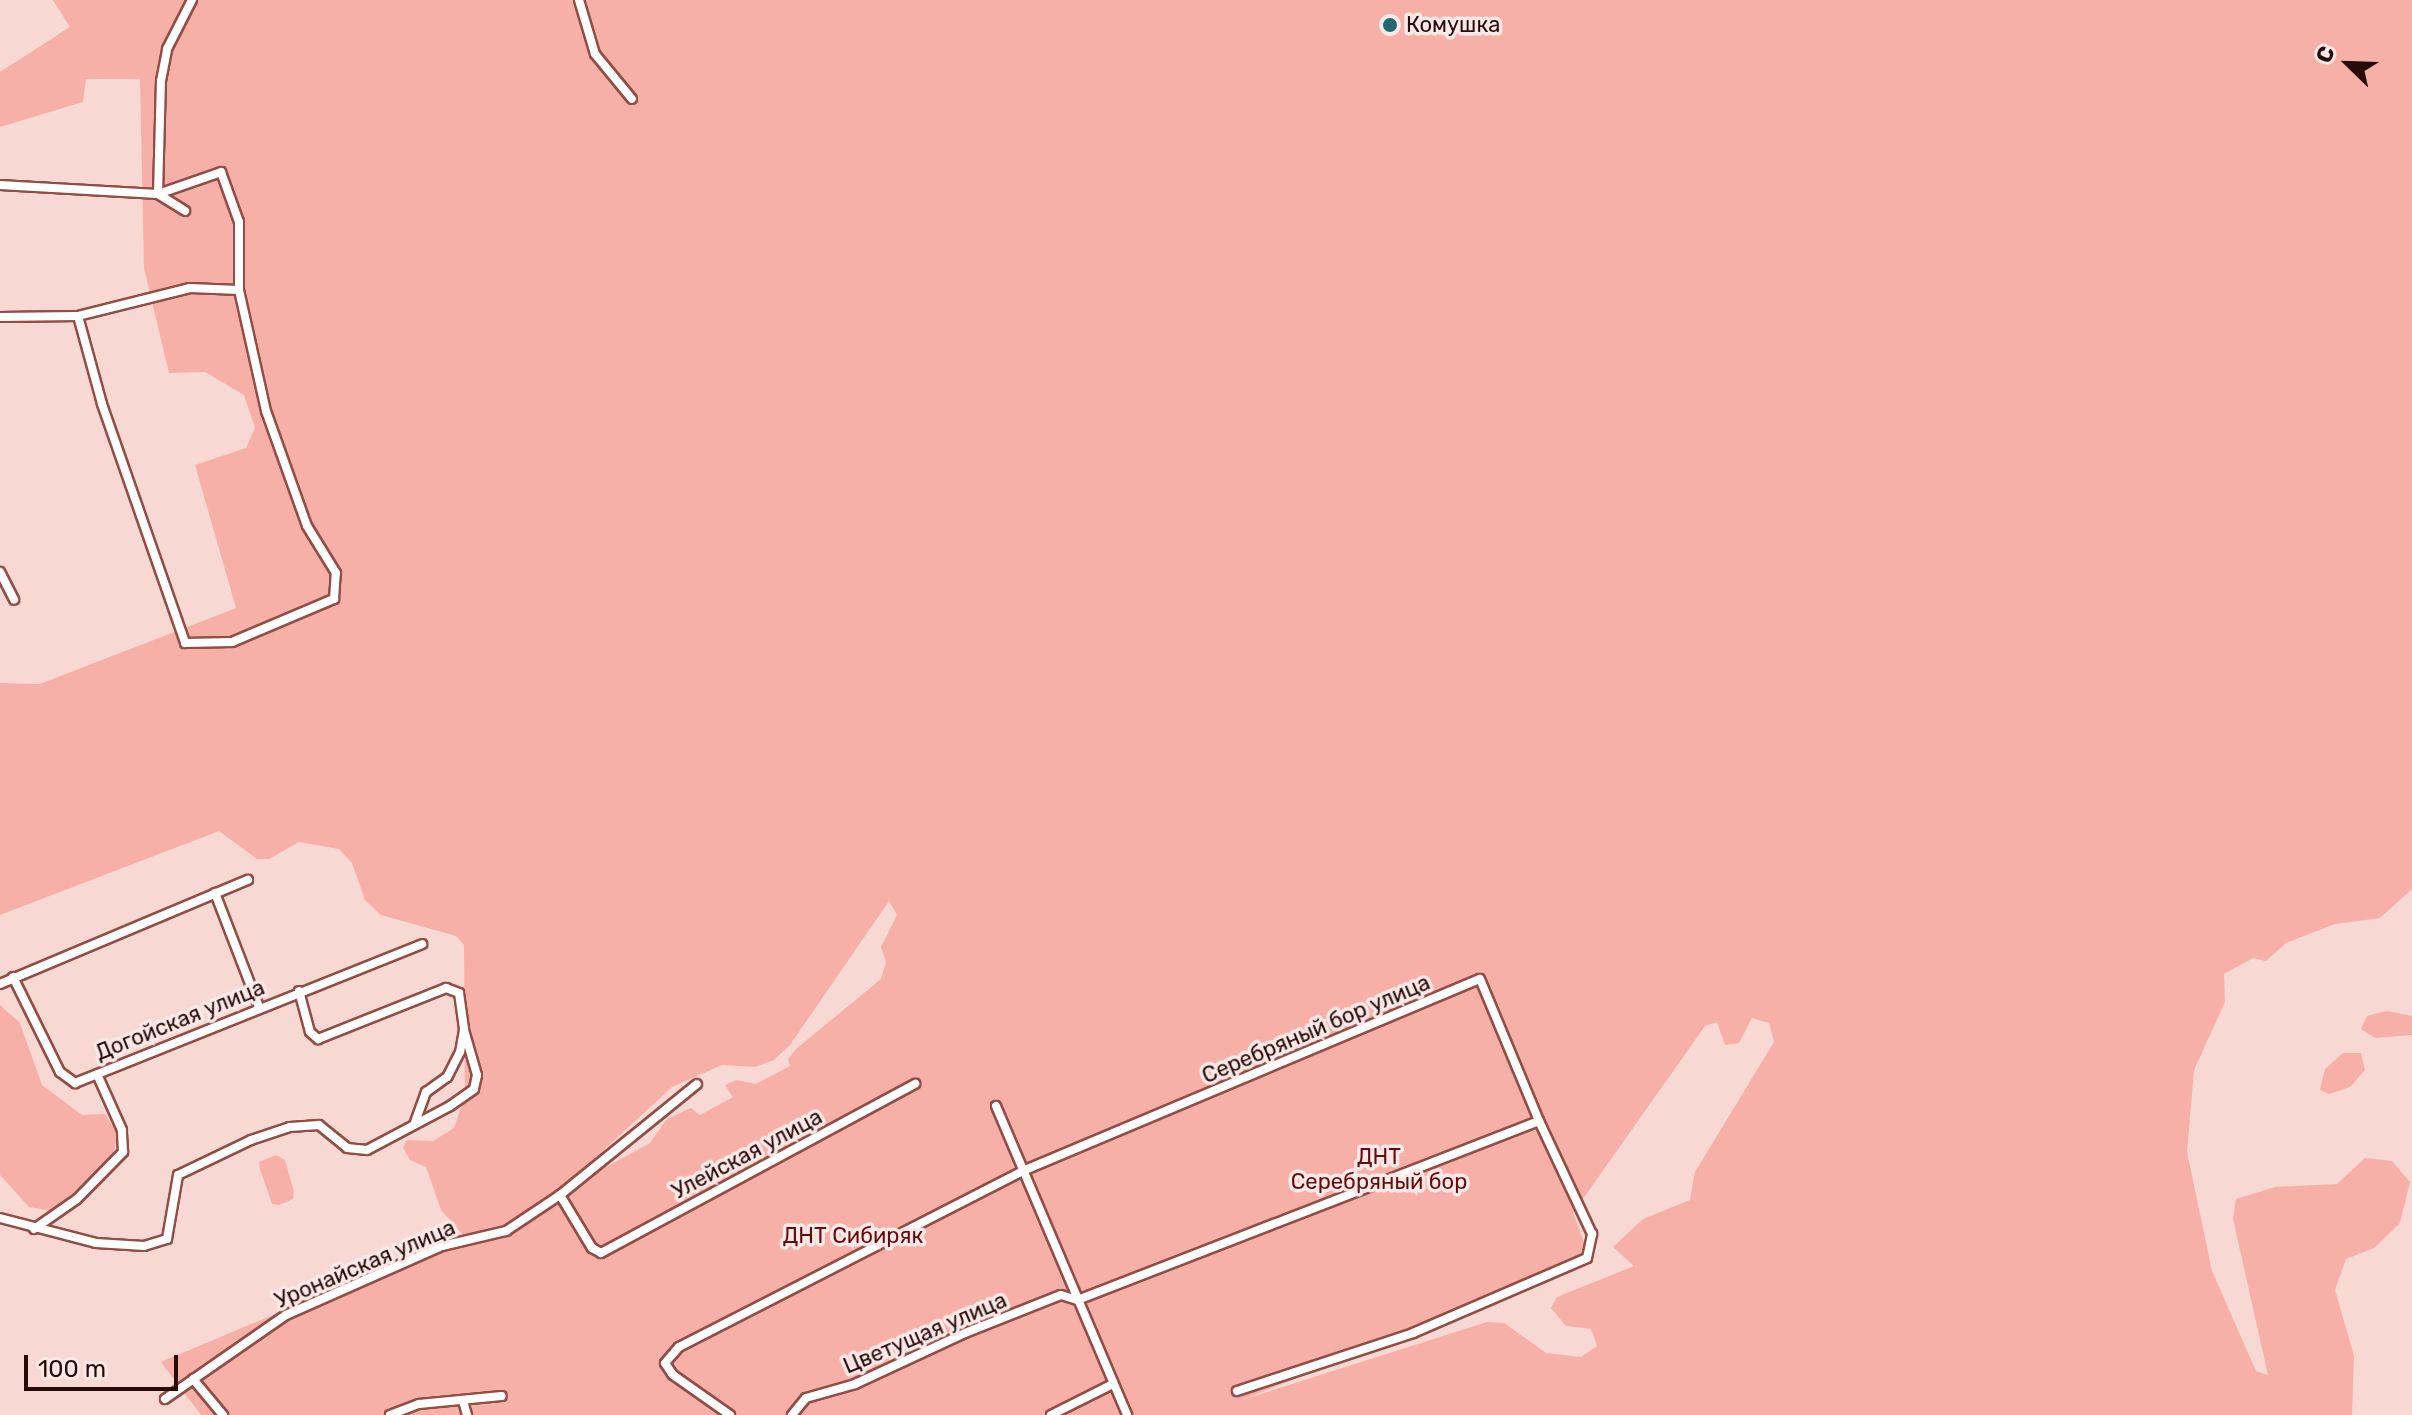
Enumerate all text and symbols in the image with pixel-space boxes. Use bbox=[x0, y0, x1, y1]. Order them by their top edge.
place label: Комушка bbox=[1406, 12, 1500, 38]
marker: Комушка bbox=[1381, 16, 1399, 34]
north arrow bbox=[2308, 24, 2388, 104]
text: С bbox=[2310, 42, 2341, 67]
street label: Серебряный бор улица bbox=[1198, 969, 1434, 1089]
street label: Догойская улица bbox=[92, 974, 268, 1066]
street label: Улейская улица bbox=[667, 1103, 827, 1205]
park label: ДНТ Серебряный бор bbox=[1291, 1143, 1467, 1194]
street label: Уронайская улица bbox=[271, 1214, 459, 1314]
park label: ДНТ Сибиряк bbox=[783, 1223, 923, 1249]
street label: Цветущая улица bbox=[839, 1287, 1011, 1379]
scale bar bbox=[28, 1339, 182, 1389]
text: 100 m bbox=[38, 1355, 106, 1383]

